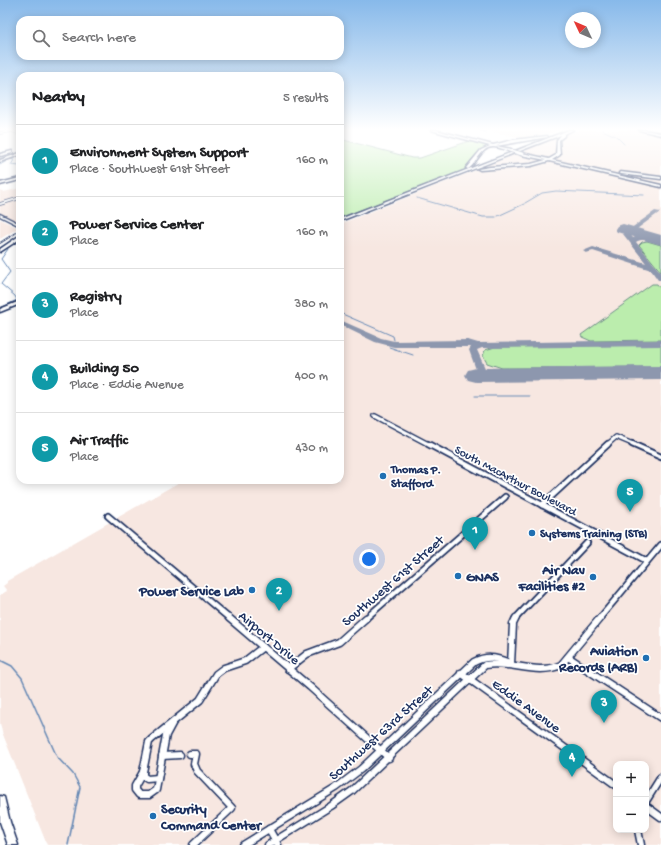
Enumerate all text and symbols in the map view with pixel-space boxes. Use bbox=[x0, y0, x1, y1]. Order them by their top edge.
north arrow bbox=[565, 12, 601, 48]
search box bbox=[16, 16, 344, 60]
icon: search bbox=[30, 27, 52, 49]
text: Search here bbox=[62, 29, 136, 47]
text: Nearby bbox=[32, 88, 85, 108]
text: 5 results bbox=[283, 91, 328, 106]
text: Environment System Support bbox=[70, 144, 248, 162]
text: 1 bbox=[42, 153, 48, 168]
text: 160 m bbox=[296, 153, 328, 168]
text: Place · Southwest 61st Street bbox=[70, 162, 229, 177]
text: Power Service Center bbox=[70, 216, 203, 234]
text: 2 bbox=[42, 225, 48, 240]
text: 160 m bbox=[296, 225, 328, 240]
text: Place bbox=[70, 234, 98, 249]
text: Registry bbox=[70, 288, 122, 306]
text: 3 bbox=[42, 297, 48, 312]
text: 380 m bbox=[294, 297, 328, 312]
text: Place bbox=[70, 306, 98, 321]
text: Building 50 bbox=[70, 360, 139, 378]
text: 4 bbox=[42, 369, 48, 384]
text: 400 m bbox=[295, 369, 328, 384]
text: Place · Eddie Avenue bbox=[70, 378, 184, 393]
text: Air Traffic bbox=[70, 432, 128, 450]
text: 5 bbox=[42, 441, 48, 456]
text: 430 m bbox=[295, 441, 328, 456]
street label: South MacArthur Boulevard bbox=[452, 444, 579, 520]
text: Place bbox=[70, 450, 98, 465]
place label: Thomas P. Stafford bbox=[390, 464, 441, 492]
marker: Thomas P. Stafford bbox=[378, 471, 388, 481]
pin: 5 bbox=[617, 479, 643, 512]
pin: 1 bbox=[462, 517, 488, 550]
marker: Systems Training (STB) bbox=[527, 528, 537, 538]
place label: Systems Training (STB) bbox=[540, 528, 648, 542]
street label: Southwest 61st Street bbox=[339, 532, 449, 631]
your location bbox=[359, 549, 379, 569]
place label: Air Nav Facilities #2 bbox=[517, 563, 586, 596]
place label: GNAS bbox=[466, 570, 499, 587]
marker: GNAS bbox=[453, 571, 463, 581]
marker: Air Nav Facilities #2 bbox=[588, 572, 598, 582]
pin: 2 bbox=[266, 578, 292, 611]
place label: Power Service Lab bbox=[138, 584, 245, 601]
marker: Power Service Lab bbox=[247, 585, 257, 595]
street label: Airport Drive bbox=[234, 608, 303, 670]
place label: Aviation Records (ARB) bbox=[558, 644, 638, 677]
marker: Aviation Records (ARB) bbox=[641, 653, 651, 663]
street label: Eddie Avenue bbox=[488, 676, 564, 738]
street label: Southwest 63rd Street bbox=[326, 682, 438, 785]
pin: 3 bbox=[591, 690, 617, 723]
pin: 4 bbox=[559, 744, 585, 777]
map controls bbox=[613, 761, 649, 833]
button: + bbox=[613, 761, 649, 797]
button: − bbox=[613, 797, 649, 833]
place label: Security Command Center bbox=[160, 802, 263, 835]
marker: Security Command Center bbox=[148, 811, 158, 821]

